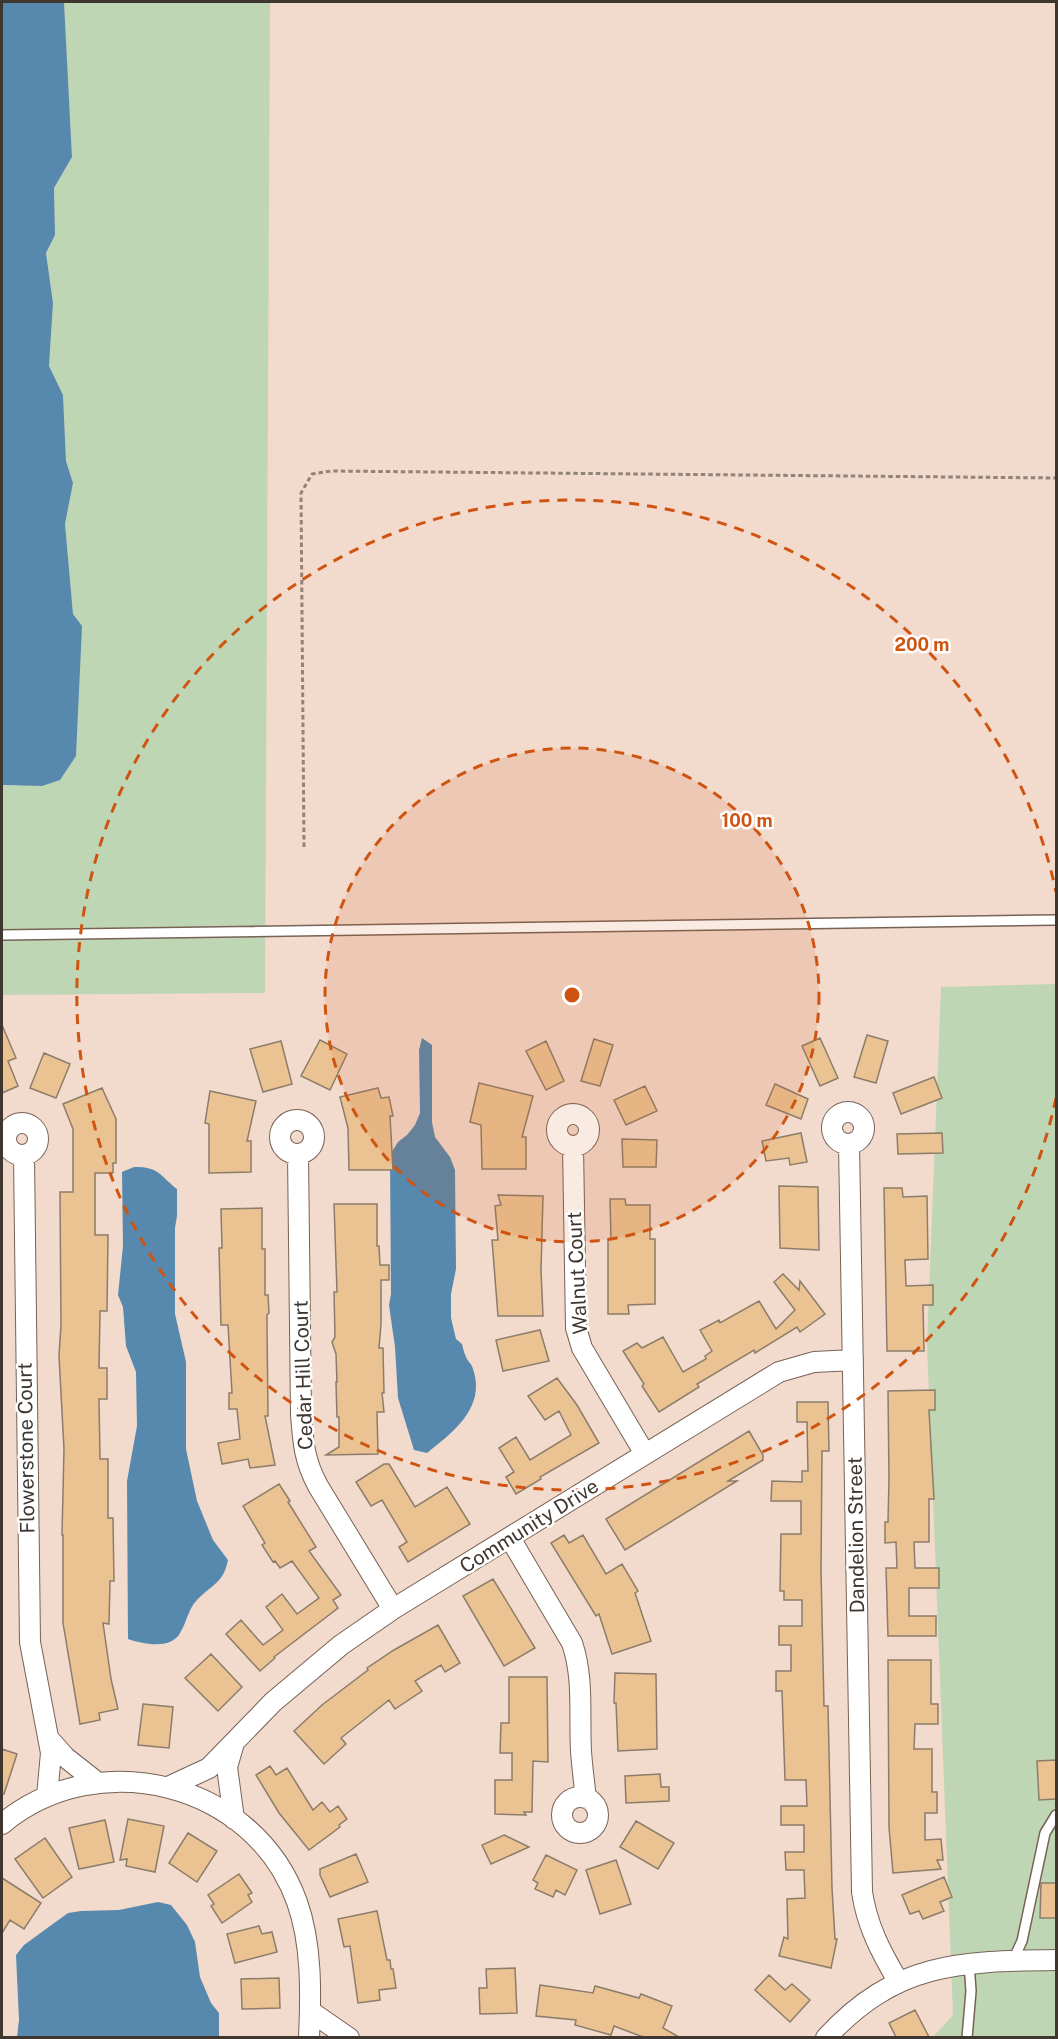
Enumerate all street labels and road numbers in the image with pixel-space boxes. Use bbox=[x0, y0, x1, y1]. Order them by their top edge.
street label: Walnut Court bbox=[562, 1211, 592, 1335]
street label: Cedar Hill Court bbox=[288, 1300, 318, 1450]
street label: Flowerstone Court bbox=[13, 1362, 39, 1534]
street label: Dandelion Street bbox=[843, 1456, 869, 1614]
street label: Community Drive bbox=[455, 1474, 603, 1578]

